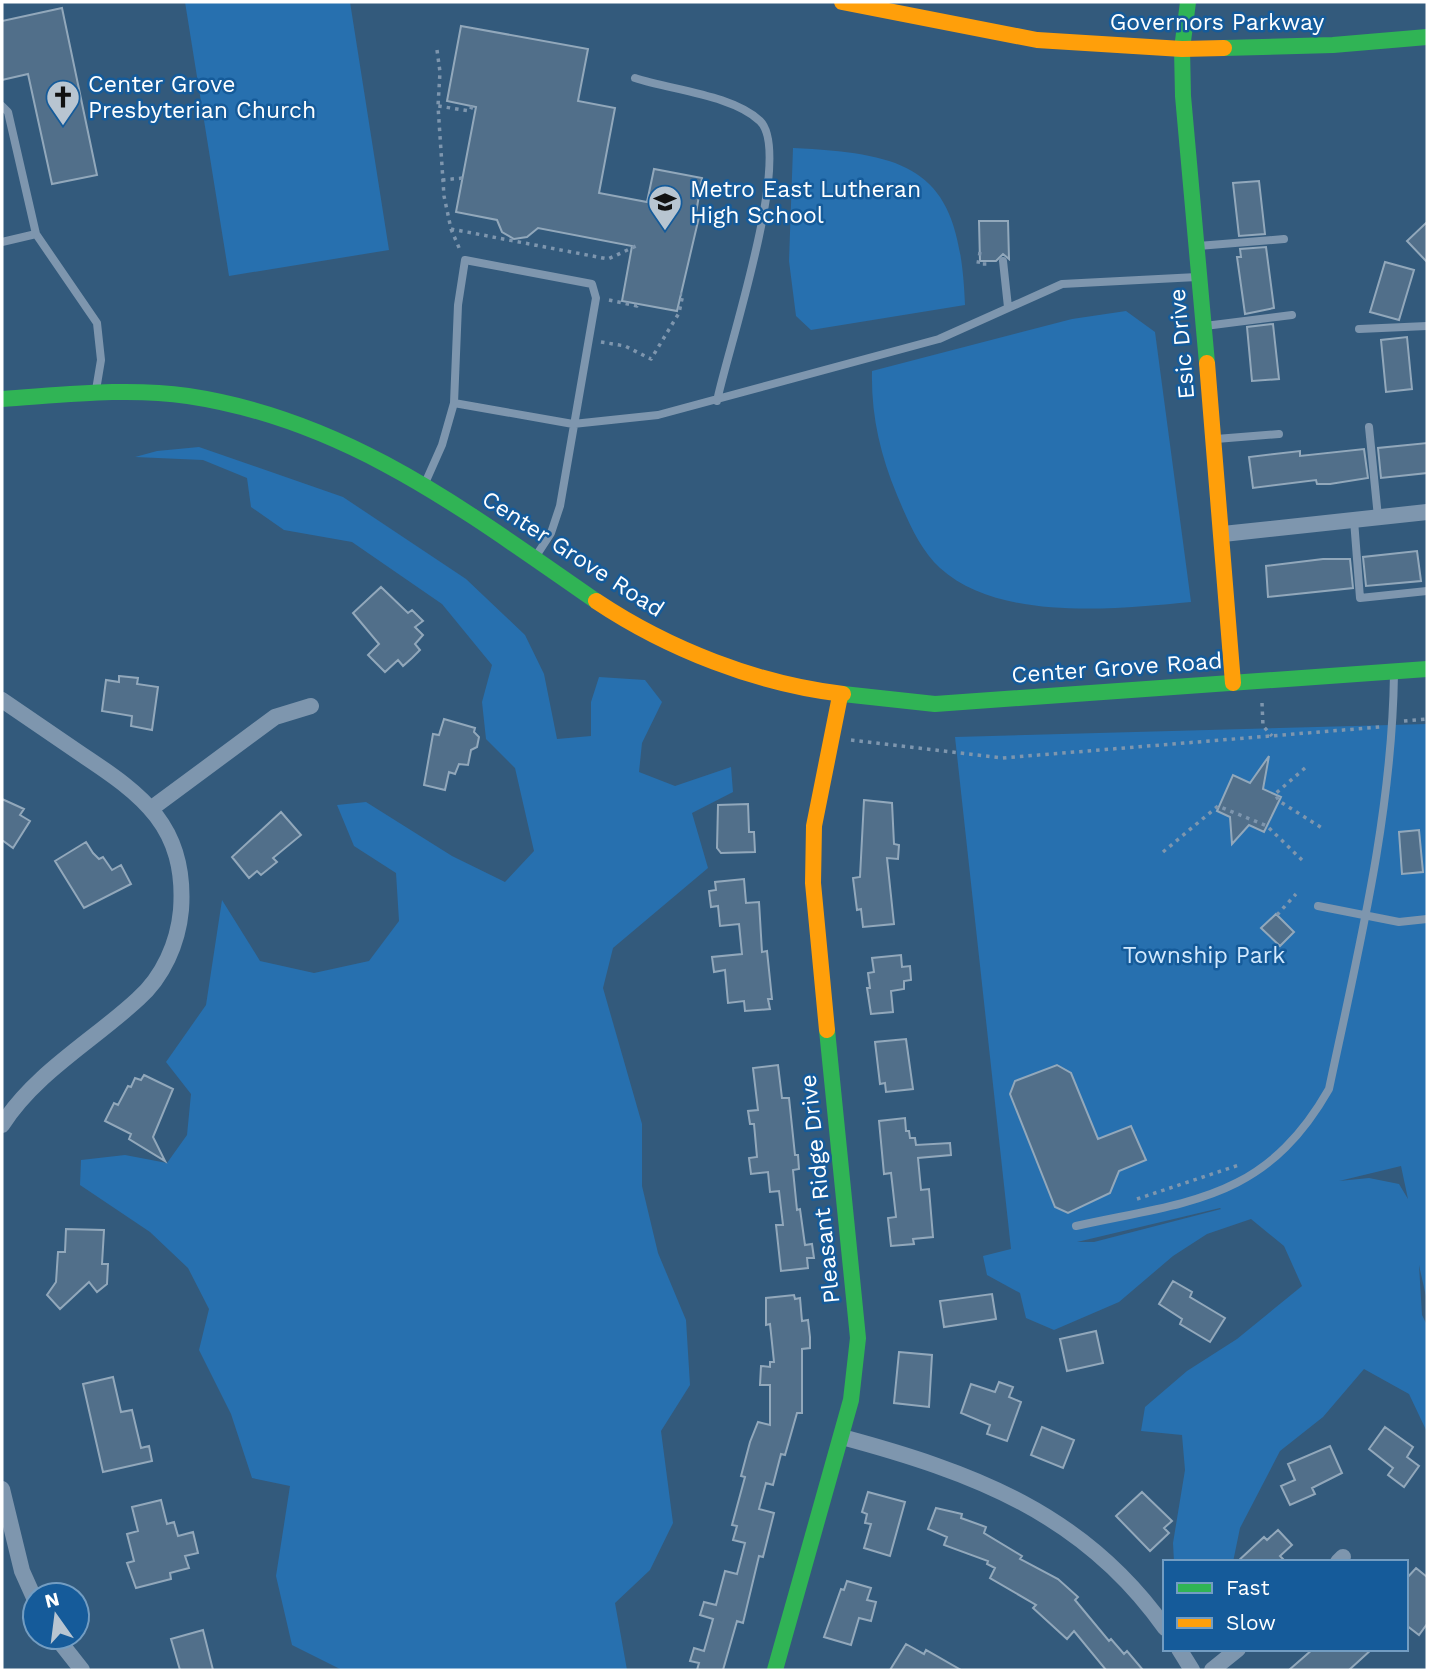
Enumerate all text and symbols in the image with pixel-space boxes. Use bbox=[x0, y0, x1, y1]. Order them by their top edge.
street label: Governors Parkway bbox=[1110, 9, 1324, 36]
place label: Center Grove Presbyterian Church bbox=[88, 71, 316, 124]
church icon: Center Grove Presbyterian Church bbox=[44, 78, 82, 127]
place label: Metro East Lutheran High School bbox=[690, 176, 921, 229]
school or university icon: Metro East Lutheran High School bbox=[646, 183, 684, 232]
street label: Esic Drive bbox=[1164, 288, 1200, 400]
street label: Center Grove Road bbox=[477, 485, 669, 623]
street label: Center Grove Road bbox=[1011, 647, 1223, 689]
park label: Township Park bbox=[1123, 942, 1285, 969]
street label: Pleasant Ridge Drive bbox=[795, 1073, 845, 1305]
legend bbox=[1163, 1560, 1408, 1651]
text: Fast bbox=[1226, 1575, 1270, 1600]
north arrow bbox=[21, 1581, 91, 1651]
text: N bbox=[42, 1587, 62, 1613]
text: Slow bbox=[1226, 1610, 1276, 1635]

